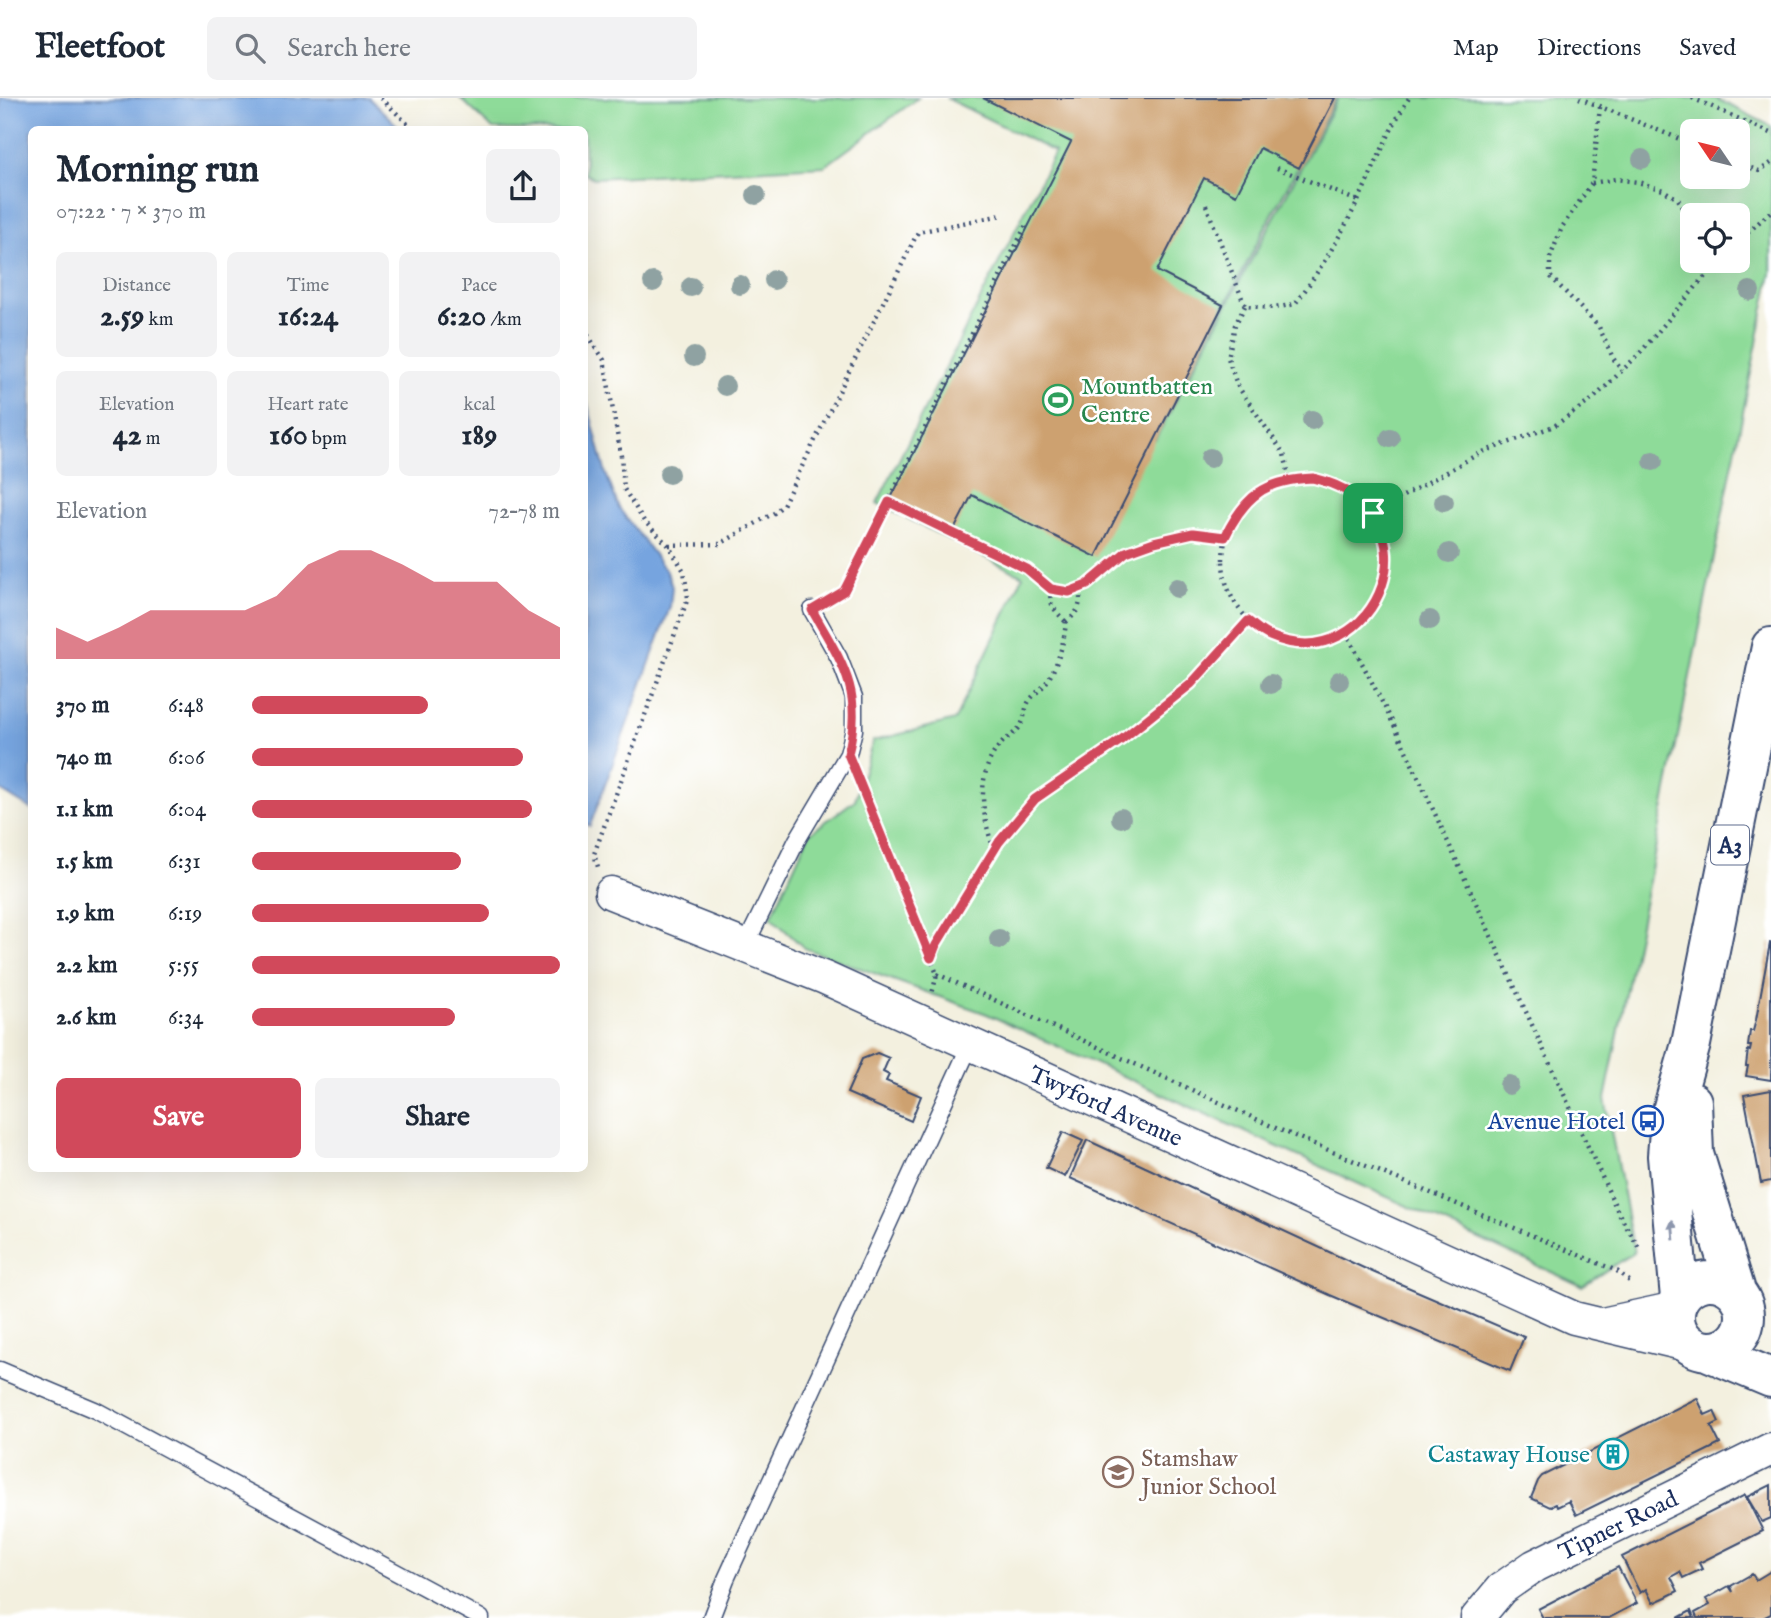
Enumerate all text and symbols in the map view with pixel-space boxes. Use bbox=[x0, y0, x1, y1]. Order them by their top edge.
search box bbox=[207, 17, 697, 80]
text: Fleetfoot bbox=[35, 27, 165, 69]
icon: search bbox=[231, 29, 269, 67]
text: Search here bbox=[287, 32, 411, 65]
text: Map bbox=[1453, 33, 1499, 64]
text: Directions bbox=[1537, 33, 1641, 64]
text: Saved bbox=[1679, 33, 1736, 64]
north arrow bbox=[1680, 119, 1750, 189]
map controls bbox=[1680, 119, 1750, 273]
text: Morning run bbox=[56, 147, 259, 195]
button: share bbox=[486, 149, 560, 223]
text: 07:22 · 7 × 370 m bbox=[56, 197, 206, 226]
button: locate bbox=[1680, 203, 1750, 273]
text: Distance bbox=[102, 274, 171, 298]
text: Time bbox=[287, 274, 329, 298]
text: Pace bbox=[461, 274, 497, 298]
text: 2.59 bbox=[100, 298, 144, 336]
text: 16:24 bbox=[278, 298, 338, 336]
text: 6:20 bbox=[437, 298, 486, 336]
text: km bbox=[144, 308, 173, 332]
text: /km bbox=[486, 308, 522, 332]
place label: Mountbatten Centre bbox=[1081, 372, 1213, 431]
sports icon: Mountbatten Centre bbox=[1041, 383, 1075, 417]
text: Elevation bbox=[99, 393, 174, 417]
text: Heart rate bbox=[267, 393, 349, 417]
text: kcal bbox=[463, 393, 495, 417]
text: 42 bbox=[113, 417, 142, 455]
text: 160 bbox=[269, 417, 308, 455]
text: 189 bbox=[461, 417, 497, 455]
text: m bbox=[142, 427, 160, 451]
text: bpm bbox=[308, 427, 347, 451]
pin bbox=[1343, 483, 1403, 543]
icon: arrive bbox=[1354, 494, 1392, 532]
text: Elevation bbox=[56, 497, 147, 526]
text: 72–78 m bbox=[488, 497, 560, 526]
text: 370 m bbox=[56, 691, 109, 720]
text: 6:48 bbox=[168, 691, 204, 720]
text: 740 m bbox=[56, 743, 112, 772]
text: 6:06 bbox=[168, 743, 205, 772]
text: 1.1 km bbox=[56, 795, 113, 824]
text: 6:04 bbox=[168, 795, 206, 824]
road number: A3 bbox=[1711, 825, 1749, 864]
text: 1.5 km bbox=[56, 847, 113, 876]
text: 6:31 bbox=[168, 847, 201, 876]
text: 1.9 km bbox=[56, 899, 115, 928]
text: 6:19 bbox=[168, 899, 202, 928]
text: 2.2 km bbox=[56, 951, 118, 980]
text: 5:55 bbox=[168, 951, 199, 980]
text: 2.6 km bbox=[56, 1003, 117, 1032]
text: 6:34 bbox=[168, 1003, 204, 1032]
street label: Twyford Avenue bbox=[1024, 1060, 1187, 1155]
button: Save bbox=[56, 1078, 301, 1158]
button: Share bbox=[315, 1078, 560, 1158]
bus stop icon: Avenue Hotel bbox=[1631, 1104, 1665, 1138]
place label: Avenue Hotel bbox=[1486, 1107, 1625, 1138]
one-way arrow bbox=[1667, 1219, 1678, 1241]
building icon: Castaway House bbox=[1596, 1437, 1630, 1471]
place label: Castaway House bbox=[1428, 1440, 1590, 1471]
place label: Stamshaw Junior School bbox=[1138, 1444, 1277, 1503]
school or university icon: Stamshaw Junior School bbox=[1101, 1455, 1135, 1489]
street label: Tipner Road bbox=[1554, 1484, 1684, 1569]

